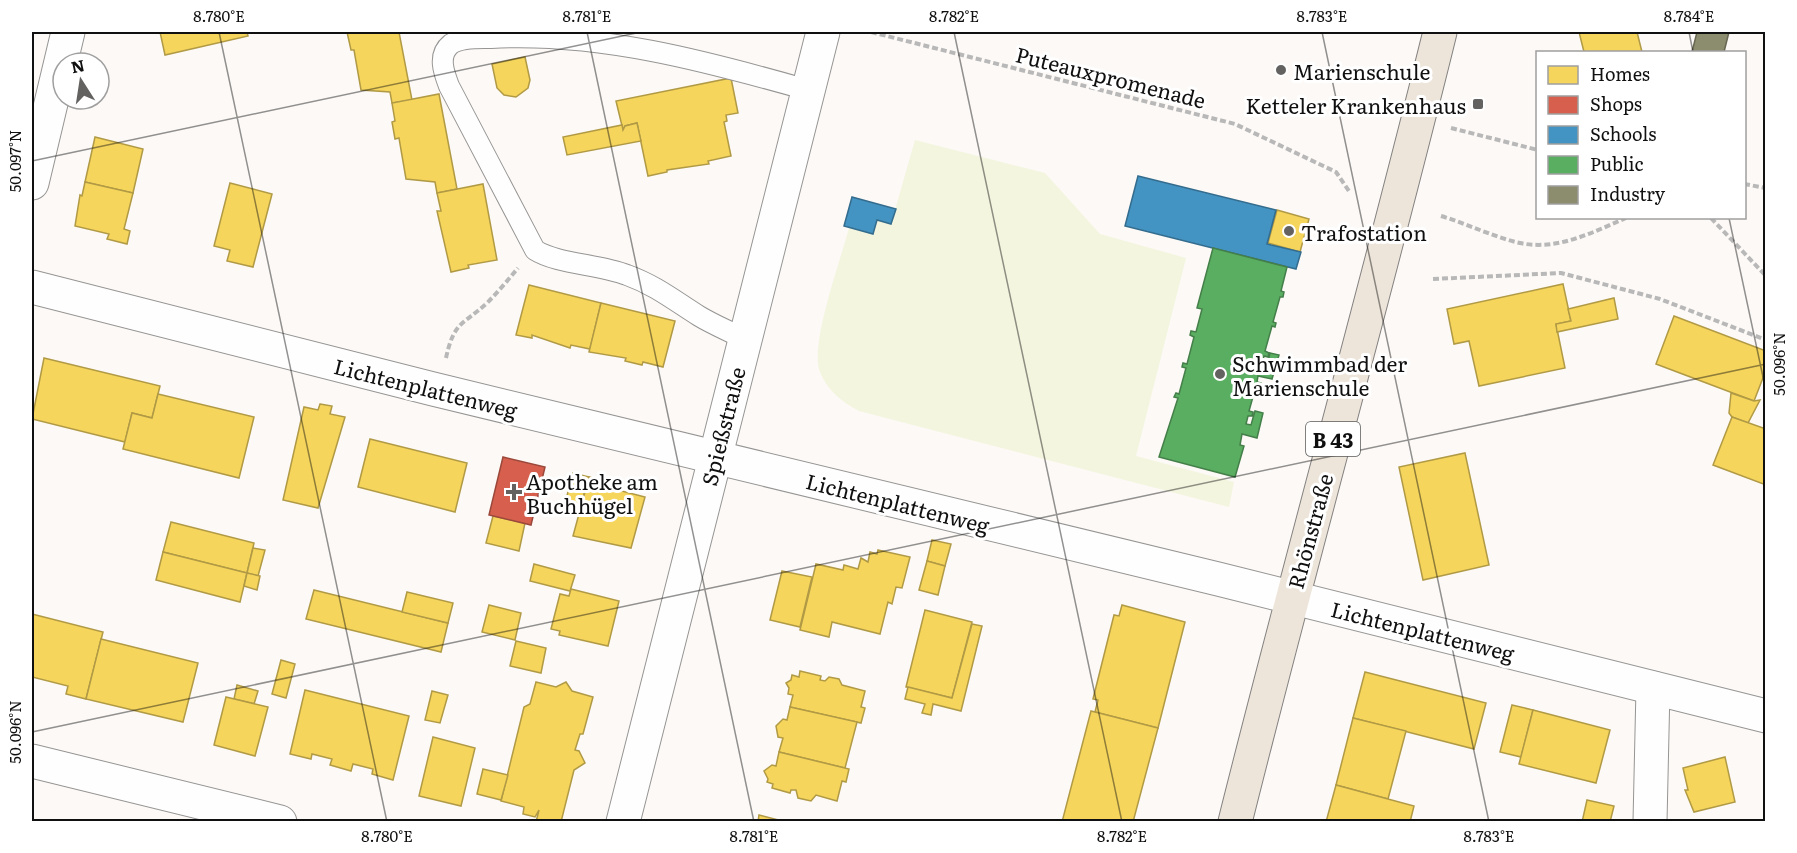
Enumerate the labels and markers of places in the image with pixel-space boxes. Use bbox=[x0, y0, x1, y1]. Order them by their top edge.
place label: Marienschule bbox=[1293, 55, 1430, 86]
marker: Marienschule bbox=[1274, 63, 1288, 77]
place label: Ketteler Krankenhaus bbox=[1245, 89, 1466, 120]
marker: Ketteler Krankenhaus bbox=[1471, 97, 1485, 111]
place label: Trafostation bbox=[1301, 216, 1427, 247]
marker: Trafostation bbox=[1282, 224, 1296, 238]
place label: Schwimmbad der Marienschule bbox=[1232, 347, 1407, 402]
marker: Schwimmbad der Marienschule bbox=[1213, 367, 1227, 381]
place label: Apotheke am Buchhügel bbox=[526, 465, 658, 520]
marker: Apotheke am Buchhügel bbox=[507, 485, 521, 499]

